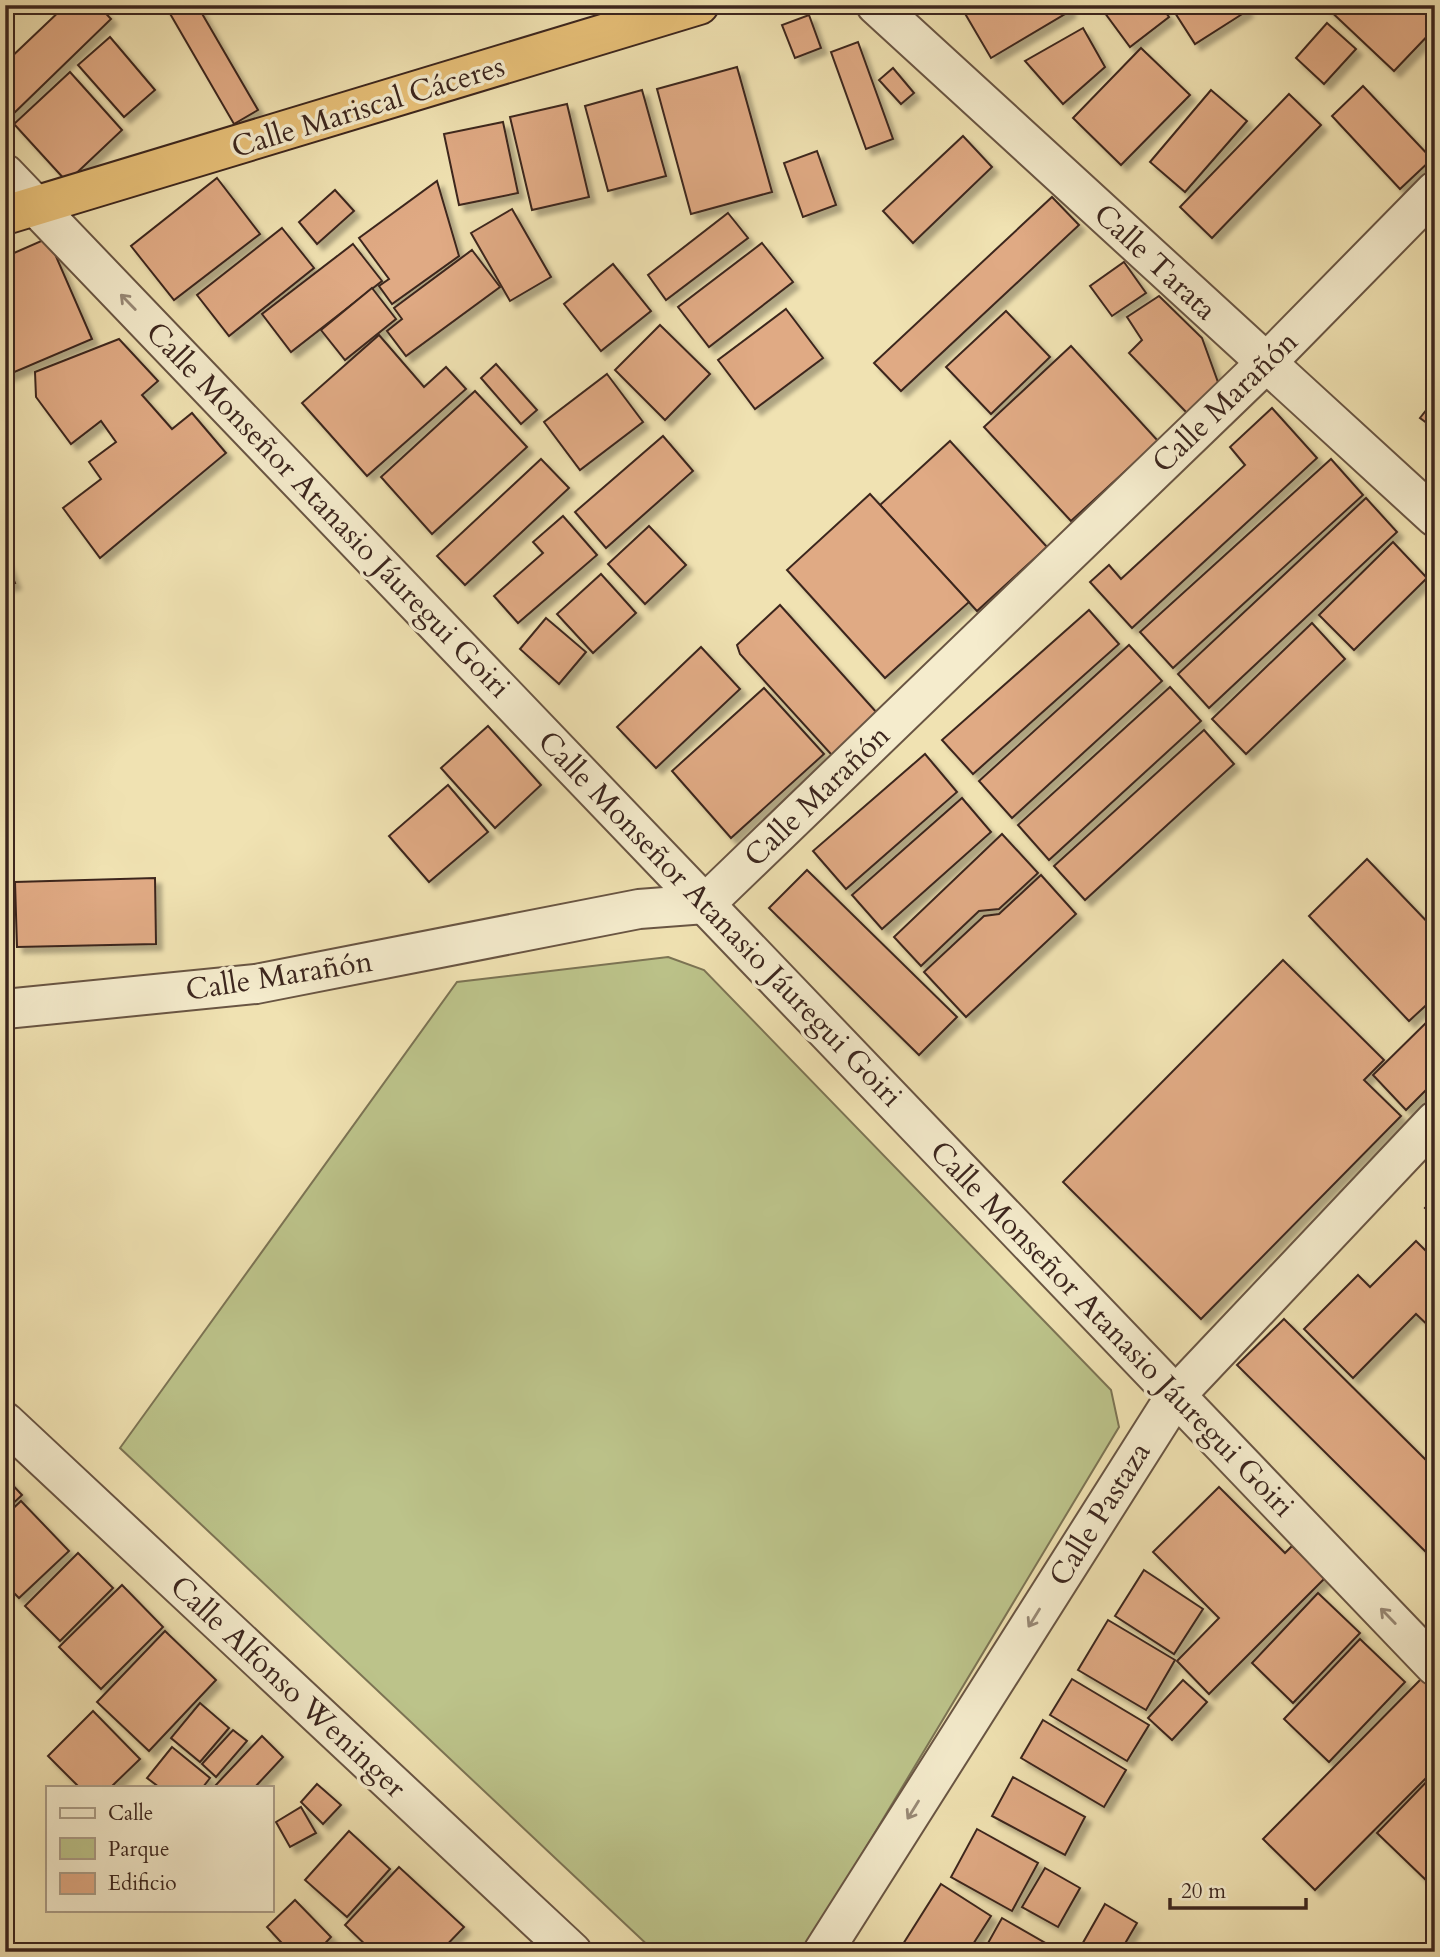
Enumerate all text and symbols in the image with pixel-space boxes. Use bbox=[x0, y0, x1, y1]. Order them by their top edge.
street label: Calle Mariscal Cáceres bbox=[226, 46, 510, 168]
street label: Calle Tarata bbox=[1085, 194, 1225, 330]
one-way arrow bbox=[120, 294, 137, 311]
street label: Calle Monseñor Atanasio Jáuregui Goiri bbox=[137, 313, 519, 707]
street label: Calle Marañón bbox=[1143, 322, 1307, 482]
street label: Calle Marañón bbox=[735, 716, 899, 876]
street label: Calle Monseñor Atanasio Jáuregui Goiri bbox=[529, 722, 911, 1116]
street label: Calle Marañón bbox=[183, 941, 375, 1011]
street label: Calle Monseñor Atanasio Jáuregui Goiri bbox=[921, 1132, 1303, 1526]
street label: Calle Pastaza bbox=[1040, 1434, 1160, 1594]
street label: Calle Alfonso Weninger bbox=[161, 1567, 415, 1807]
one-way arrow bbox=[1027, 1608, 1042, 1627]
one-way arrow bbox=[1379, 1608, 1396, 1625]
legend bbox=[46, 1786, 273, 1912]
text: Calle bbox=[108, 1799, 153, 1828]
one-way arrow bbox=[905, 1800, 919, 1820]
text: Parque bbox=[108, 1835, 169, 1864]
scale bar bbox=[1170, 1866, 1307, 1910]
text: Edificio bbox=[108, 1869, 177, 1898]
text: 20 m bbox=[1181, 1877, 1226, 1906]

